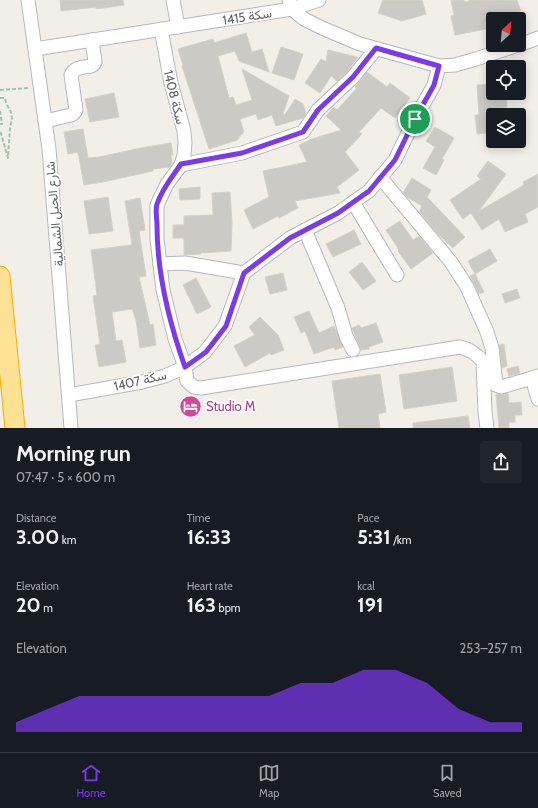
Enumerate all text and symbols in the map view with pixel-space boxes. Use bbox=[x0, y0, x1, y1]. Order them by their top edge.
street label: سكة 1415 bbox=[221, 4, 273, 28]
north arrow bbox=[486, 12, 526, 52]
map controls bbox=[486, 12, 526, 148]
button: locate bbox=[486, 60, 526, 100]
street label: سكة 1408 bbox=[161, 68, 189, 126]
pin bbox=[398, 102, 432, 136]
icon: arrive bbox=[404, 108, 426, 130]
button: layers bbox=[486, 108, 526, 148]
street label: شارع الحيل الشمالية bbox=[41, 161, 69, 267]
street label: سكة 1407 bbox=[112, 366, 168, 394]
hotel icon: Studio M bbox=[177, 393, 203, 419]
place label: Studio M bbox=[206, 398, 255, 414]
text: Morning run bbox=[16, 440, 131, 467]
button: share bbox=[480, 441, 522, 483]
text: 07:47 · 5 × 600 m bbox=[16, 469, 115, 485]
text: Distance bbox=[16, 511, 57, 525]
text: Time bbox=[187, 511, 210, 525]
text: Pace bbox=[357, 511, 379, 525]
text: 3.00 bbox=[16, 525, 59, 549]
text: 16:33 bbox=[187, 525, 231, 549]
text: 5:31 bbox=[357, 525, 391, 549]
text: km bbox=[59, 533, 76, 547]
text: /km bbox=[391, 533, 411, 547]
text: Elevation bbox=[16, 579, 59, 593]
text: Heart rate bbox=[187, 579, 233, 593]
text: kcal bbox=[357, 579, 375, 593]
text: 20 bbox=[16, 593, 41, 617]
text: 163 bbox=[187, 593, 216, 617]
text: 191 bbox=[357, 593, 383, 617]
text: m bbox=[41, 601, 53, 615]
text: bpm bbox=[216, 601, 240, 615]
text: Elevation bbox=[16, 640, 67, 656]
text: 253–257 m bbox=[460, 640, 522, 656]
tab: Home bbox=[76, 762, 105, 800]
tab: Map bbox=[258, 762, 280, 800]
tab: Saved bbox=[433, 762, 462, 800]

